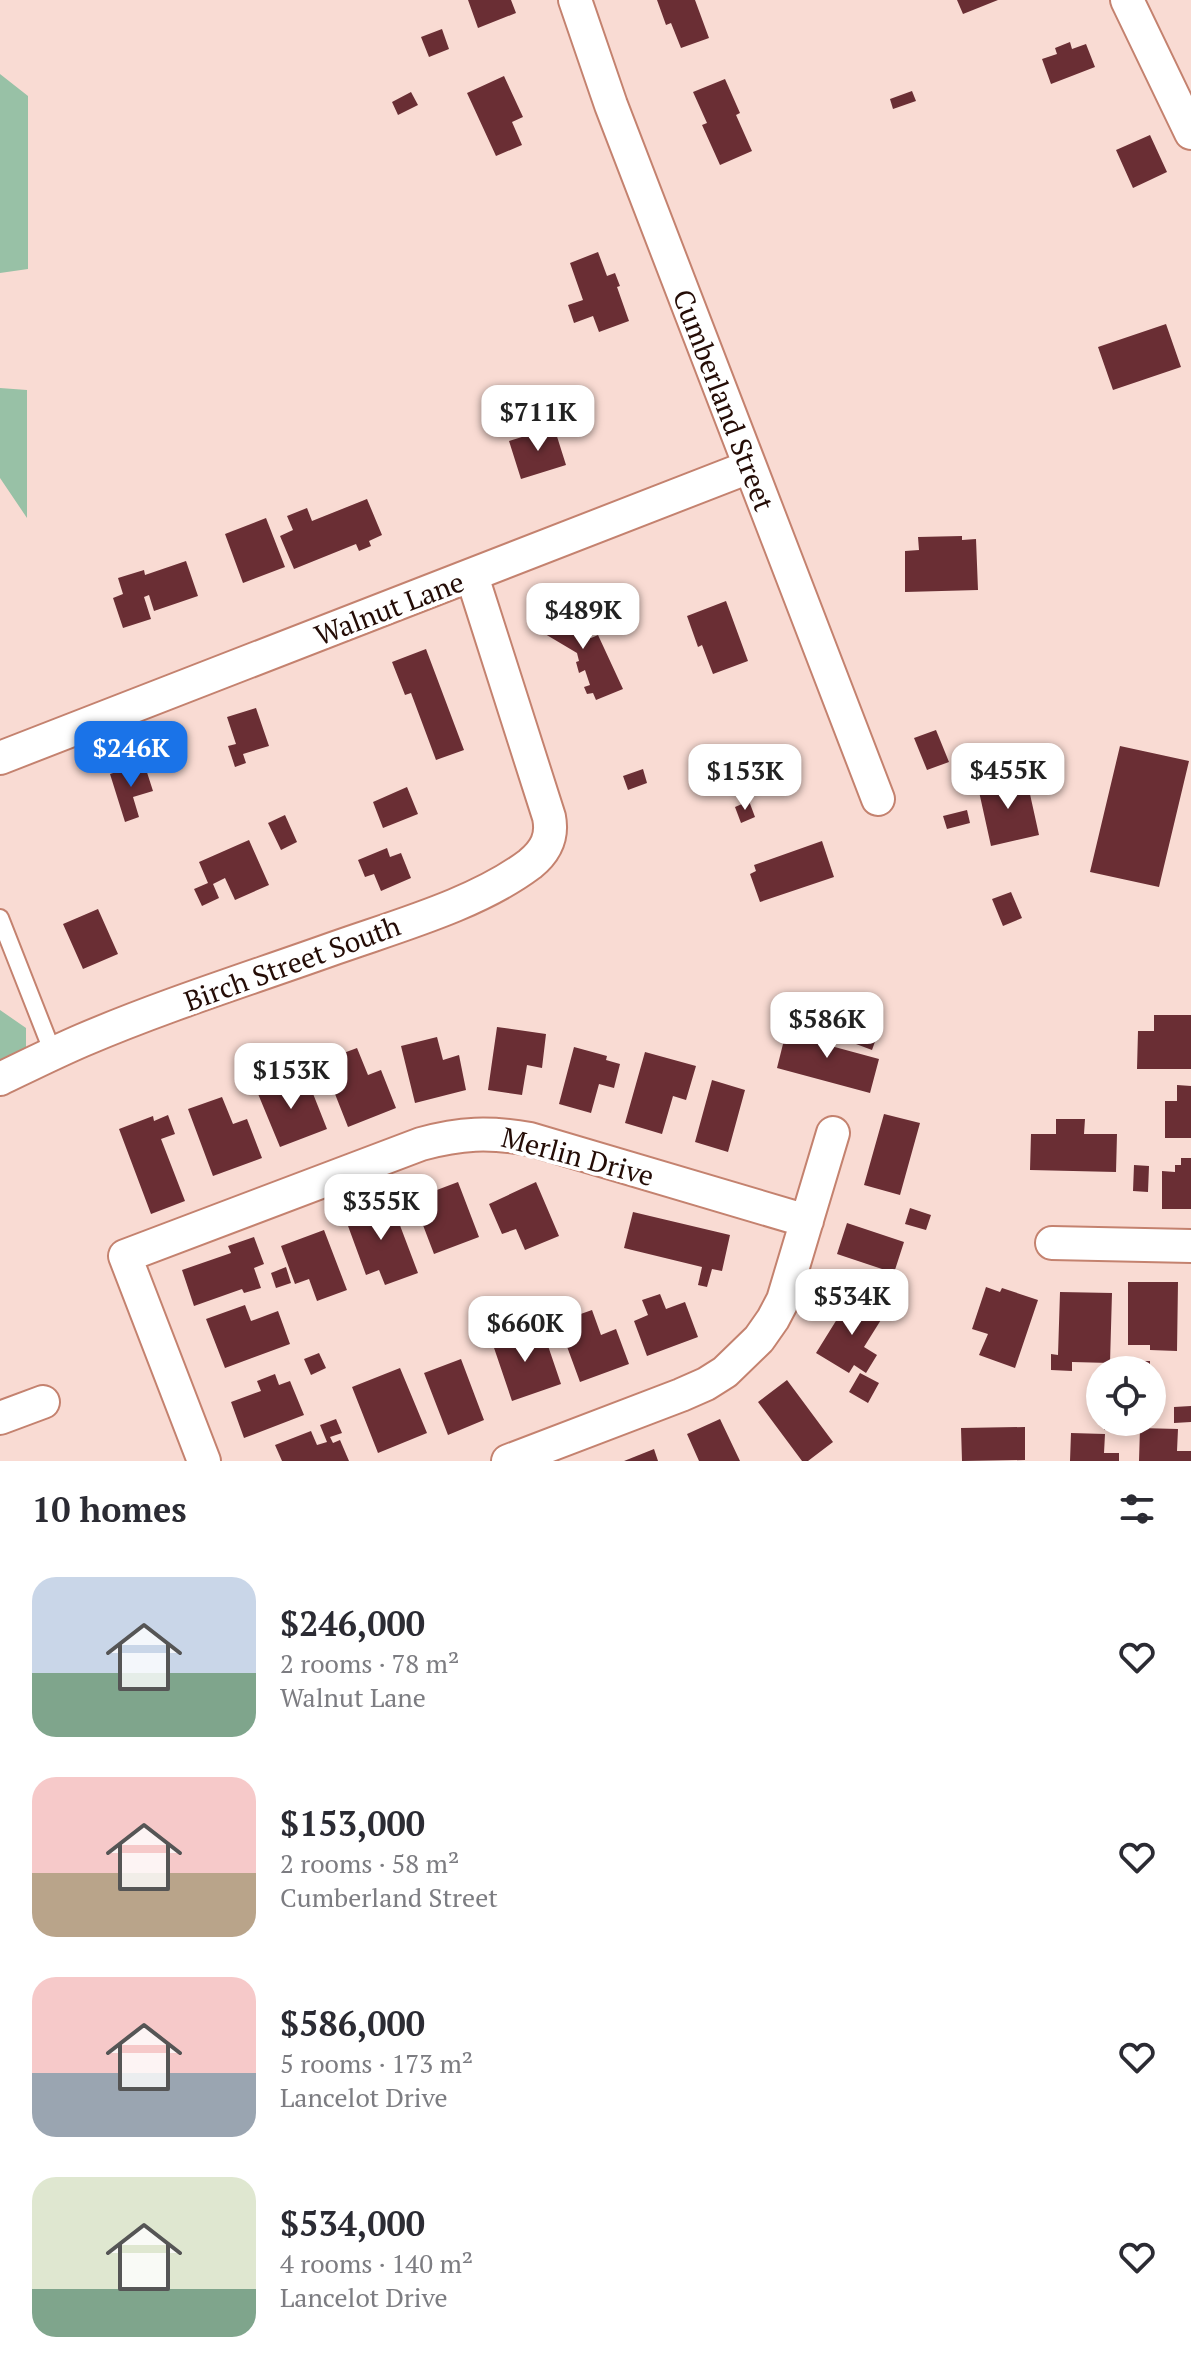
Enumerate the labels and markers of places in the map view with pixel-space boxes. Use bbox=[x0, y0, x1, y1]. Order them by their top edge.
pin: $711K bbox=[482, 385, 594, 453]
pin: $489K bbox=[527, 583, 639, 651]
pin: $246K bbox=[75, 721, 187, 789]
pin: $455K bbox=[952, 743, 1064, 811]
pin: $153K bbox=[689, 744, 801, 812]
pin: $586K bbox=[771, 992, 883, 1060]
pin: $153K bbox=[235, 1043, 347, 1111]
pin: $355K bbox=[325, 1174, 437, 1242]
pin: $534K bbox=[796, 1269, 908, 1337]
pin: $660K bbox=[469, 1296, 581, 1364]

